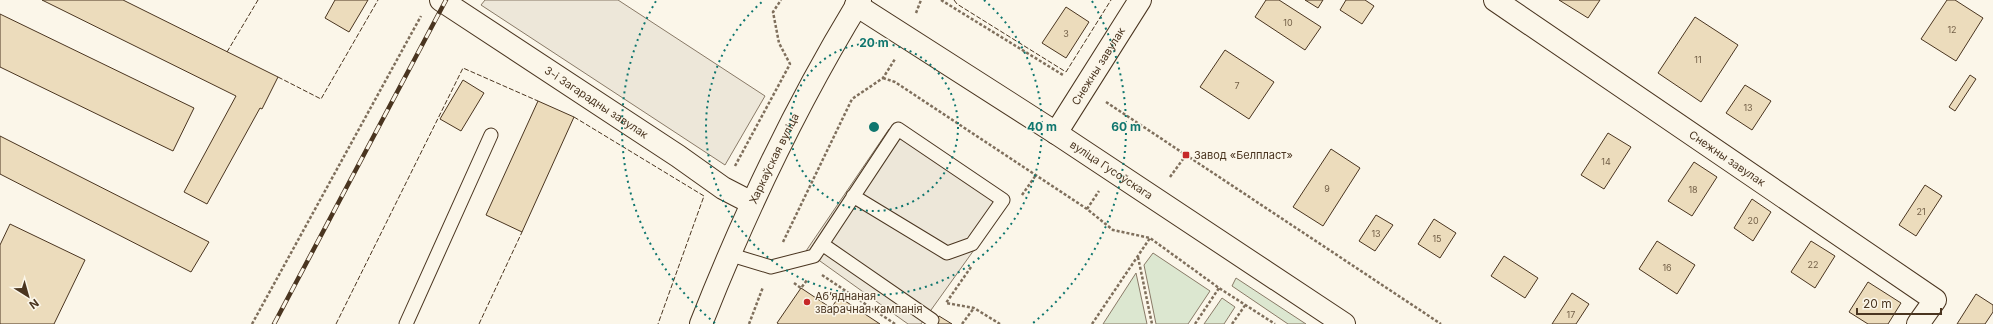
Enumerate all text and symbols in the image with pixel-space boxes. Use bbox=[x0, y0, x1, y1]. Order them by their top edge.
house number: 10 bbox=[1283, 17, 1293, 28]
house number: 12 bbox=[1947, 24, 1957, 35]
street label: Снежны завулак bbox=[1068, 25, 1128, 108]
house number: 3 bbox=[1063, 28, 1069, 39]
text: 20 m bbox=[859, 35, 889, 50]
house number: 11 bbox=[1694, 54, 1702, 65]
street label: 3-і Загарадны завулак bbox=[542, 63, 651, 141]
house number: 7 bbox=[1234, 80, 1240, 91]
house number: 13 bbox=[1743, 102, 1753, 113]
street label: Харкаўская вуліца bbox=[746, 111, 802, 206]
text: 40 m bbox=[1027, 119, 1057, 134]
text: 60 m bbox=[1111, 119, 1141, 134]
centre of rings bbox=[867, 120, 881, 134]
street label: Снежны завулак bbox=[1686, 127, 1768, 189]
street label: вуліца Гусоўскага bbox=[1067, 137, 1156, 202]
place label: Завод «Белпласт» bbox=[1194, 148, 1293, 162]
marker: Завод «Белпласт» bbox=[1181, 150, 1191, 160]
house number: 14 bbox=[1601, 156, 1611, 167]
house number: 9 bbox=[1324, 183, 1330, 194]
house number: 18 bbox=[1688, 184, 1698, 195]
house number: 21 bbox=[1916, 206, 1926, 217]
house number: 20 bbox=[1747, 215, 1759, 226]
house number: 13 bbox=[1371, 228, 1381, 239]
house number: 15 bbox=[1432, 233, 1442, 244]
house number: 22 bbox=[1808, 259, 1818, 270]
house number: 16 bbox=[1662, 262, 1672, 273]
north arrow bbox=[8, 276, 48, 316]
place label: Абʼяднаная зварачная кампанія bbox=[815, 289, 923, 316]
scale bar bbox=[1857, 290, 1941, 316]
text: N bbox=[26, 296, 42, 312]
text: 20 m bbox=[1863, 296, 1892, 311]
marker: Абʼяднаная зварачная кампанія bbox=[802, 297, 812, 307]
house number: 17 bbox=[1567, 309, 1575, 320]

